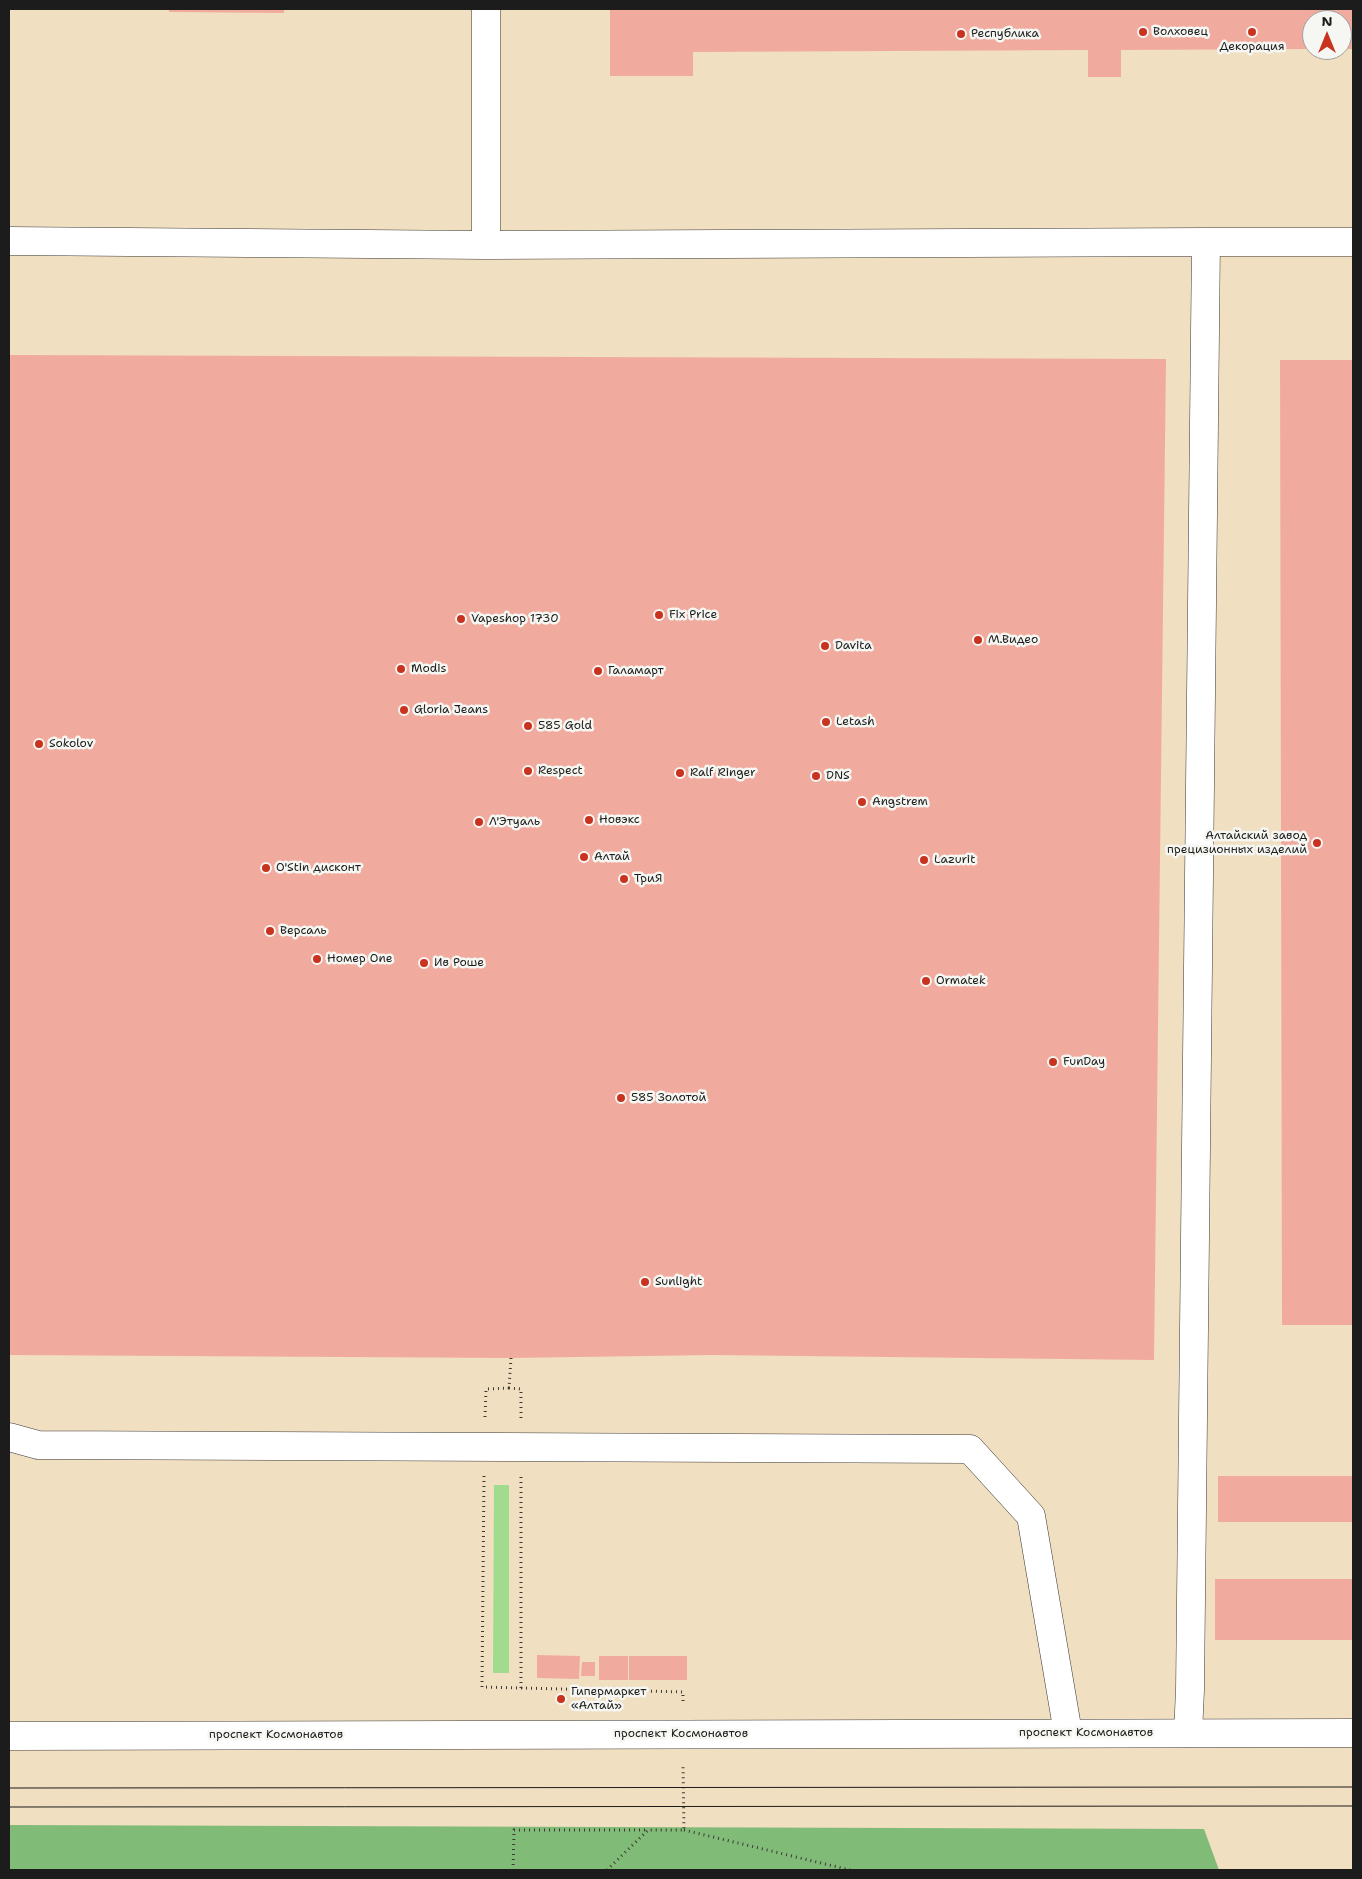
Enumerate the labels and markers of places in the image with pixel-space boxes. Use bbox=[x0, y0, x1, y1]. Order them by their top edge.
place label: Волховец bbox=[1153, 25, 1208, 39]
marker: Волховец bbox=[1137, 26, 1149, 38]
marker: Декорация bbox=[1246, 26, 1258, 38]
place label: Республика bbox=[971, 27, 1039, 41]
marker: Республика bbox=[955, 28, 967, 40]
place label: Декорация bbox=[1219, 40, 1285, 54]
place label: Fix Price bbox=[669, 608, 717, 622]
marker: Fix Price bbox=[653, 609, 665, 621]
place label: Vapeshop 1730 bbox=[471, 612, 559, 626]
marker: Vapeshop 1730 bbox=[455, 613, 467, 625]
place label: М.Видео bbox=[988, 633, 1038, 647]
marker: М.Видео bbox=[972, 634, 984, 646]
place label: Davita bbox=[835, 639, 872, 653]
marker: Davita bbox=[819, 640, 831, 652]
place label: Modis bbox=[411, 662, 446, 676]
marker: Modis bbox=[395, 663, 407, 675]
place label: Галамарт bbox=[608, 664, 664, 678]
marker: Галамарт bbox=[592, 665, 604, 677]
place label: Gloria Jeans bbox=[414, 703, 488, 717]
marker: Gloria Jeans bbox=[398, 704, 410, 716]
place label: Letash bbox=[836, 715, 875, 729]
marker: Letash bbox=[820, 716, 832, 728]
place label: 585 Gold bbox=[538, 719, 592, 733]
marker: 585 Gold bbox=[522, 720, 534, 732]
place label: Sokolov bbox=[49, 737, 93, 751]
marker: Sokolov bbox=[33, 738, 45, 750]
place label: Respect bbox=[538, 764, 583, 778]
marker: Respect bbox=[522, 765, 534, 777]
place label: Ralf Ringer bbox=[690, 766, 756, 780]
marker: Ralf Ringer bbox=[674, 767, 686, 779]
place label: DNS bbox=[826, 769, 850, 783]
marker: DNS bbox=[810, 770, 822, 782]
place label: Angstrem bbox=[872, 795, 928, 809]
marker: Angstrem bbox=[856, 796, 868, 808]
place label: Новэкс bbox=[599, 813, 640, 827]
marker: Новэкс bbox=[583, 814, 595, 826]
place label: Л'Этуаль bbox=[489, 815, 540, 829]
marker: Л'Этуаль bbox=[473, 816, 485, 828]
place label: Алтайский завод прецизионных изделий bbox=[1167, 829, 1307, 857]
marker: Алтайский завод прецизионных изделий bbox=[1311, 837, 1323, 849]
place label: Алтай bbox=[594, 850, 630, 864]
marker: Алтай bbox=[578, 851, 590, 863]
place label: Lazurit bbox=[934, 853, 975, 867]
marker: Lazurit bbox=[918, 854, 930, 866]
place label: O'Stin дисконт bbox=[276, 861, 361, 875]
marker: O'Stin дисконт bbox=[260, 862, 272, 874]
place label: ТриЯ bbox=[634, 872, 662, 886]
marker: ТриЯ bbox=[618, 873, 630, 885]
place label: Версаль bbox=[280, 924, 327, 938]
marker: Версаль bbox=[264, 925, 276, 937]
place label: Номер One bbox=[327, 952, 392, 966]
marker: Номер One bbox=[311, 953, 323, 965]
place label: Ив Роше bbox=[434, 956, 484, 970]
marker: Ив Роше bbox=[418, 957, 430, 969]
place label: Ormatek bbox=[936, 974, 986, 988]
marker: Ormatek bbox=[920, 975, 932, 987]
place label: FunDay bbox=[1063, 1055, 1105, 1069]
marker: FunDay bbox=[1047, 1056, 1059, 1068]
place label: 585 Золотой bbox=[631, 1091, 706, 1105]
marker: 585 Золотой bbox=[615, 1092, 627, 1104]
place label: Sunlight bbox=[655, 1275, 702, 1289]
marker: Sunlight bbox=[639, 1276, 651, 1288]
place label: Гипермаркет «Алтай» bbox=[571, 1685, 646, 1713]
marker: Гипермаркет «Алтай» bbox=[555, 1693, 567, 1705]

